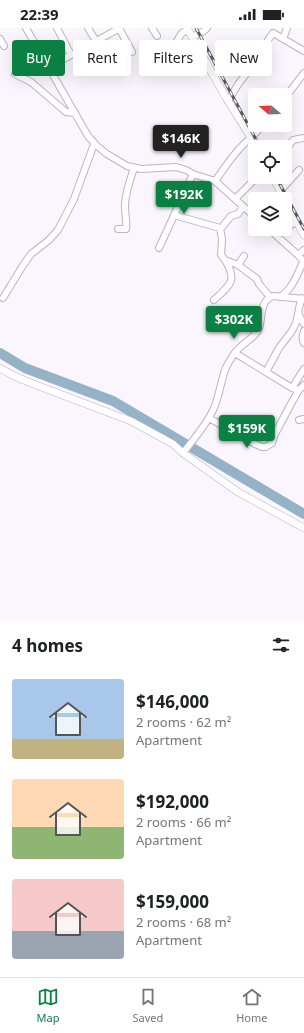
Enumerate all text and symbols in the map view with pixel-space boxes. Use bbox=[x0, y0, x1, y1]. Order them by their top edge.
text: 22:39 bbox=[20, 4, 59, 24]
chip: Buy bbox=[12, 40, 65, 76]
chip: Rent bbox=[73, 40, 131, 76]
chip: Filters bbox=[139, 40, 207, 76]
chip: New bbox=[215, 40, 272, 76]
north arrow bbox=[248, 88, 292, 132]
map controls bbox=[248, 88, 292, 236]
pin: $146K bbox=[153, 125, 209, 159]
text: $146K bbox=[162, 129, 200, 147]
button: locate bbox=[248, 140, 292, 184]
pin: $192K bbox=[156, 181, 212, 215]
text: $192K bbox=[165, 185, 203, 203]
button: layers bbox=[248, 192, 292, 236]
pin: $302K bbox=[206, 306, 262, 340]
text: $302K bbox=[215, 310, 253, 328]
pin: $159K bbox=[219, 415, 275, 449]
text: $159K bbox=[228, 419, 266, 437]
text: 4 homes bbox=[12, 634, 83, 657]
icon: filters bbox=[270, 634, 292, 656]
text: $146,000 bbox=[136, 690, 209, 713]
icon: home bbox=[44, 695, 92, 743]
text: 2 rooms · 62 m² bbox=[136, 713, 231, 731]
text: Apartment bbox=[136, 731, 202, 749]
text: $192,000 bbox=[136, 790, 209, 813]
icon: home bbox=[44, 795, 92, 843]
text: 2 rooms · 66 m² bbox=[136, 813, 231, 831]
text: Apartment bbox=[136, 831, 202, 849]
text: $159,000 bbox=[136, 890, 209, 913]
icon: home bbox=[44, 895, 92, 943]
text: 2 rooms · 68 m² bbox=[136, 913, 231, 931]
text: Apartment bbox=[136, 931, 202, 949]
tab: Map bbox=[37, 986, 59, 1025]
tab: Saved bbox=[132, 986, 163, 1025]
tab: Home bbox=[236, 986, 268, 1025]

